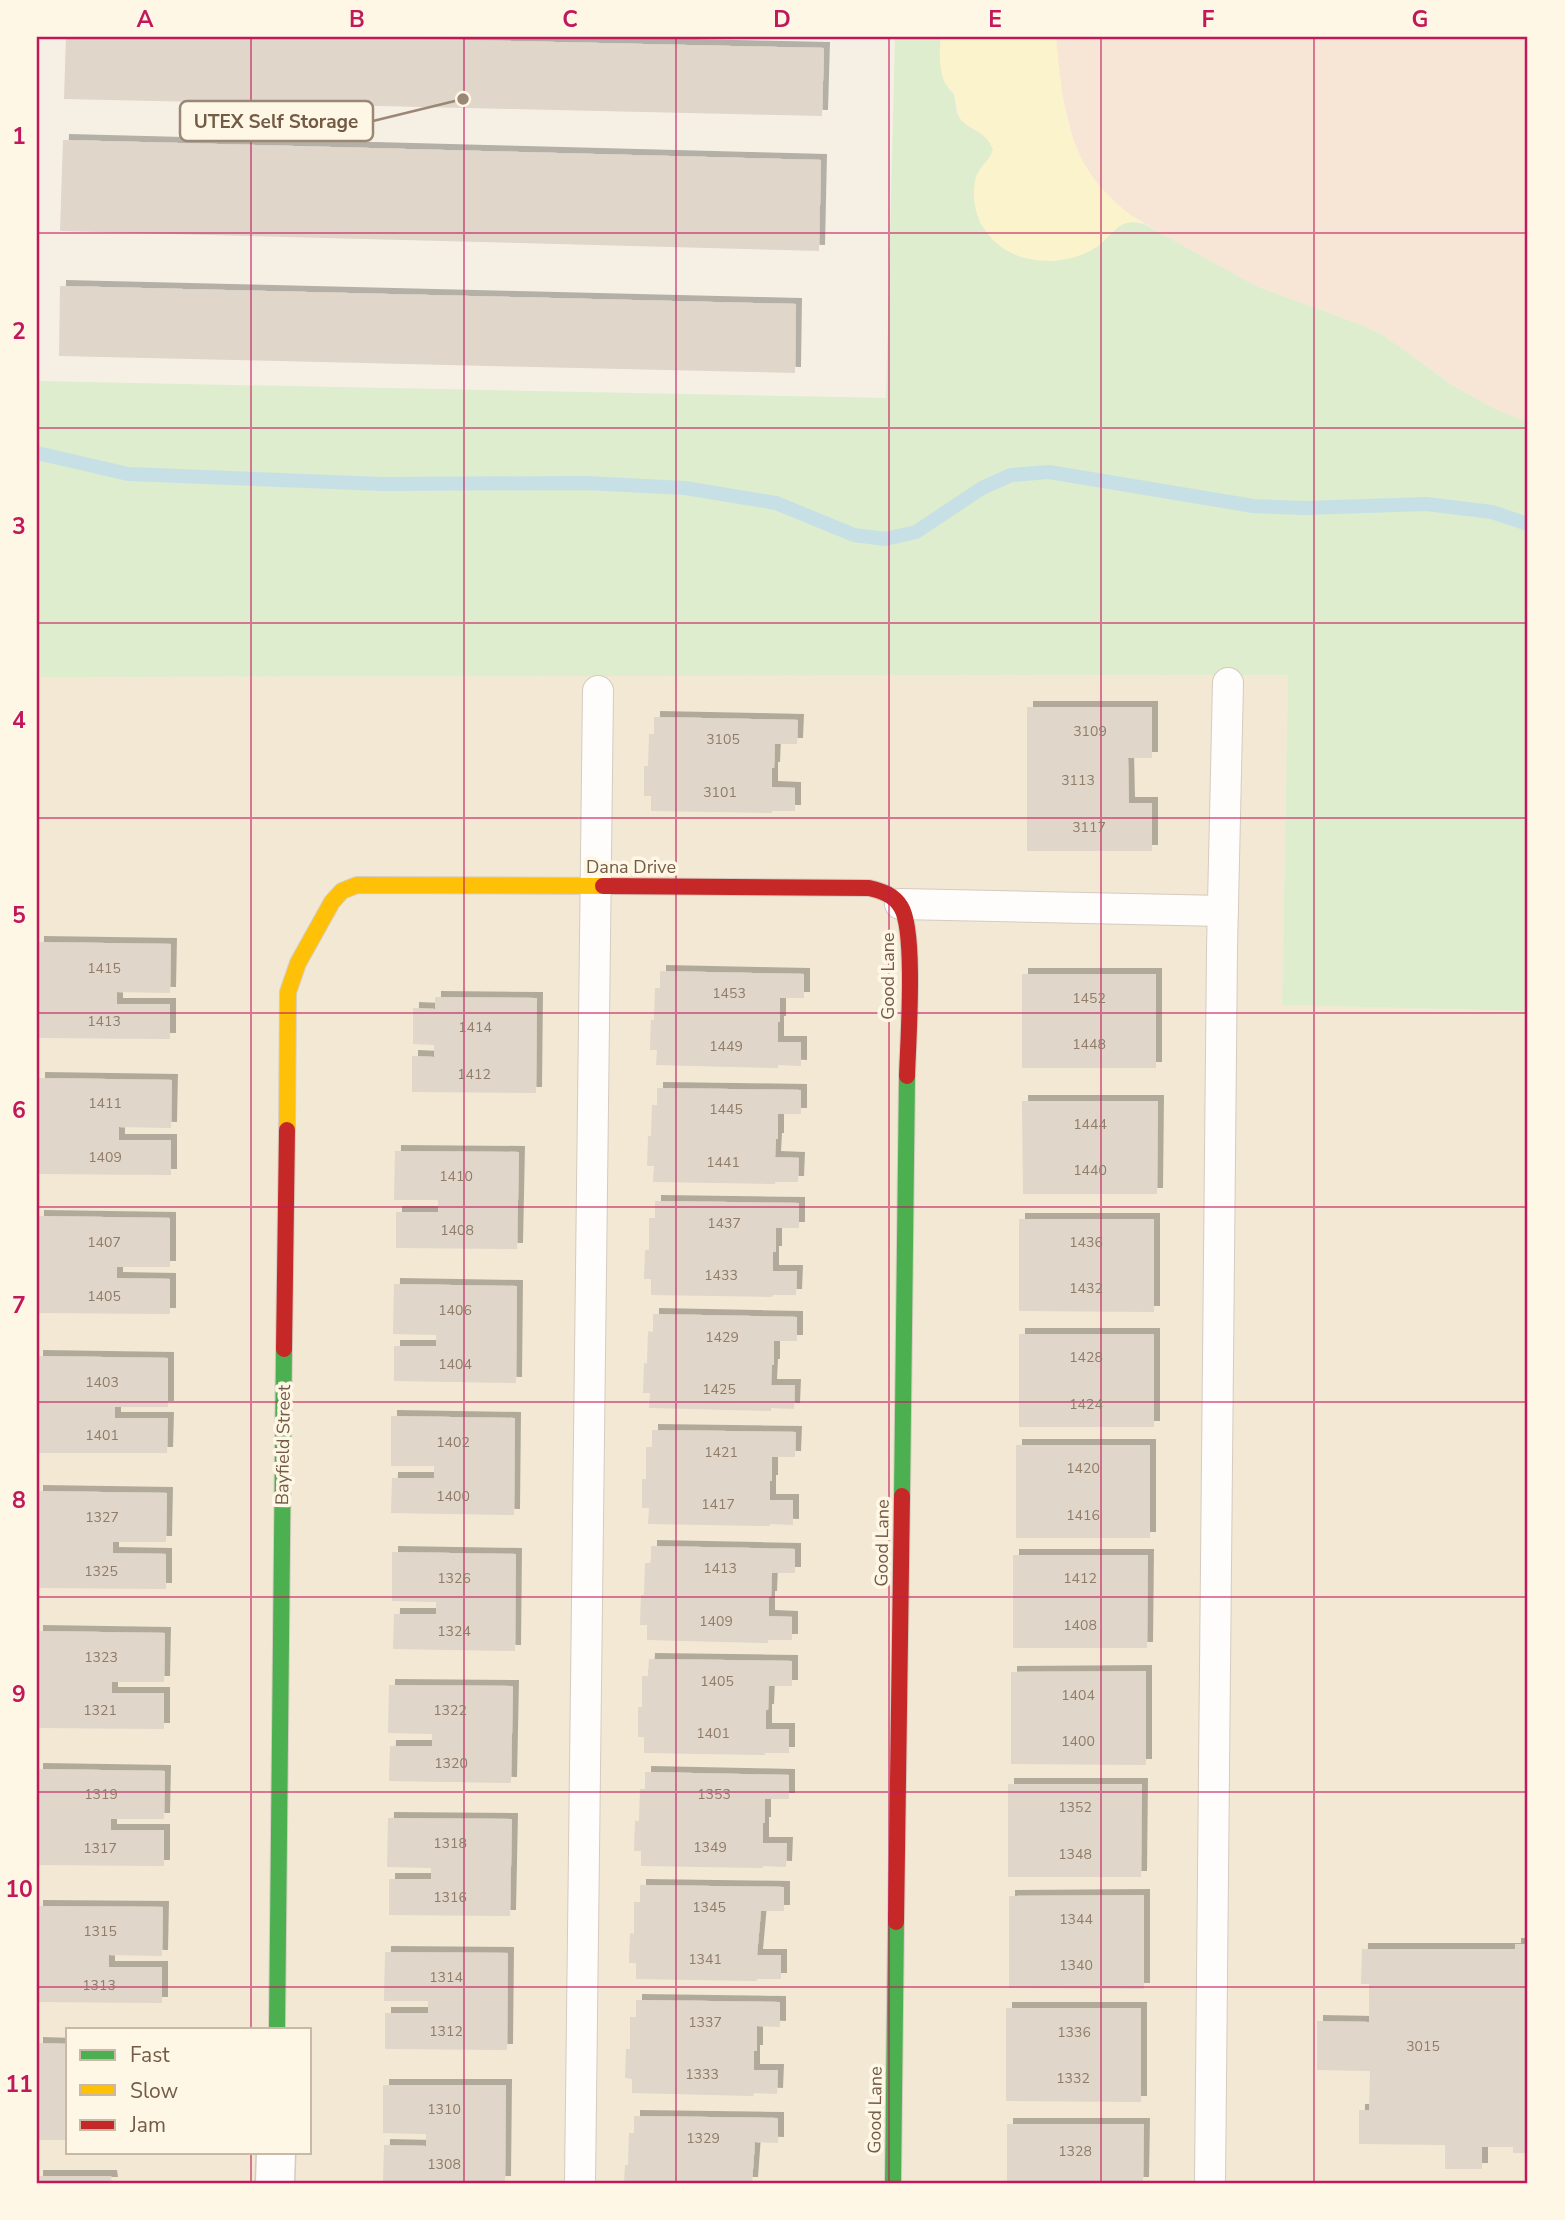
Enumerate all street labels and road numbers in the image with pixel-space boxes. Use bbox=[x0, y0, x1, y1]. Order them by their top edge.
street label: Dana Drive bbox=[586, 855, 676, 879]
street label: Good Lane bbox=[876, 932, 900, 1020]
street label: Bayfield Street bbox=[270, 1384, 296, 1505]
street label: Good Lane bbox=[869, 1499, 895, 1587]
street label: Good Lane bbox=[862, 2066, 888, 2154]

